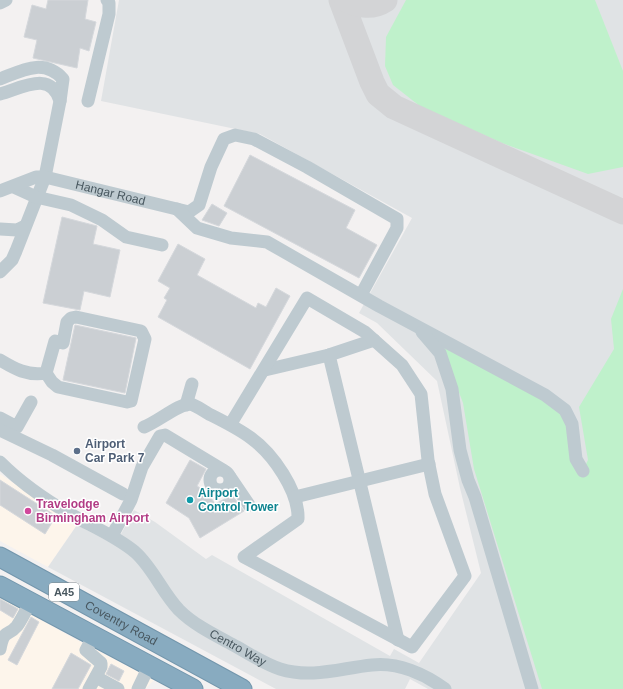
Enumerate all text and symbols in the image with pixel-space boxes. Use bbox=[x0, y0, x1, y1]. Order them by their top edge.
street label: Hangar Road bbox=[74, 178, 147, 208]
place label: Airport Car Park 7 bbox=[85, 437, 145, 465]
marker: Airport Car Park 7 bbox=[72, 446, 82, 456]
place label: Airport Control Tower bbox=[198, 486, 279, 514]
marker: Airport Control Tower bbox=[185, 495, 195, 505]
place label: Travelodge Birmingham Airport bbox=[36, 497, 149, 525]
marker: Travelodge Birmingham Airport bbox=[23, 506, 33, 516]
road number: A45 bbox=[49, 583, 79, 601]
street label: Coventry Road bbox=[83, 598, 160, 648]
street label: Centro Way bbox=[207, 626, 269, 669]

